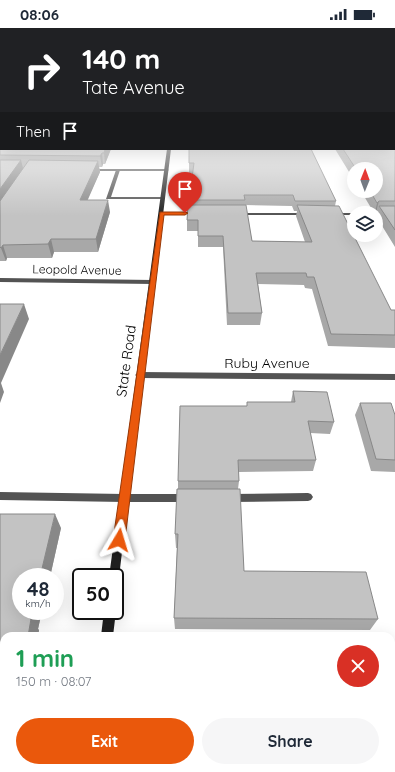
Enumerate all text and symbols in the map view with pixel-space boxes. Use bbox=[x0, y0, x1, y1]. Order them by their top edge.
text: 08:06 bbox=[20, 5, 59, 24]
text: 140 m bbox=[82, 41, 160, 76]
icon: right bbox=[16, 44, 68, 96]
text: Tate Avenue bbox=[82, 76, 185, 99]
icon: arrive bbox=[59, 120, 81, 142]
text: Then bbox=[16, 122, 51, 141]
north arrow bbox=[347, 162, 383, 198]
map controls bbox=[347, 162, 383, 242]
pin bbox=[168, 172, 202, 213]
icon: arrive bbox=[174, 178, 196, 200]
button: layers bbox=[347, 206, 383, 242]
street label: Leopold Avenue bbox=[32, 261, 122, 278]
street label: State Road bbox=[112, 324, 140, 398]
street label: Ruby Avenue bbox=[224, 354, 310, 372]
position arrow bbox=[98, 519, 140, 561]
speed limit sign: 50 bbox=[72, 568, 124, 620]
text: 48 bbox=[27, 576, 49, 601]
text: km/h bbox=[25, 597, 51, 610]
text: 1 min bbox=[16, 643, 74, 673]
button: close bbox=[337, 645, 379, 687]
text: 150 m · 08:07 bbox=[16, 673, 92, 689]
button: Exit bbox=[16, 718, 194, 764]
button: Share bbox=[202, 718, 379, 764]

